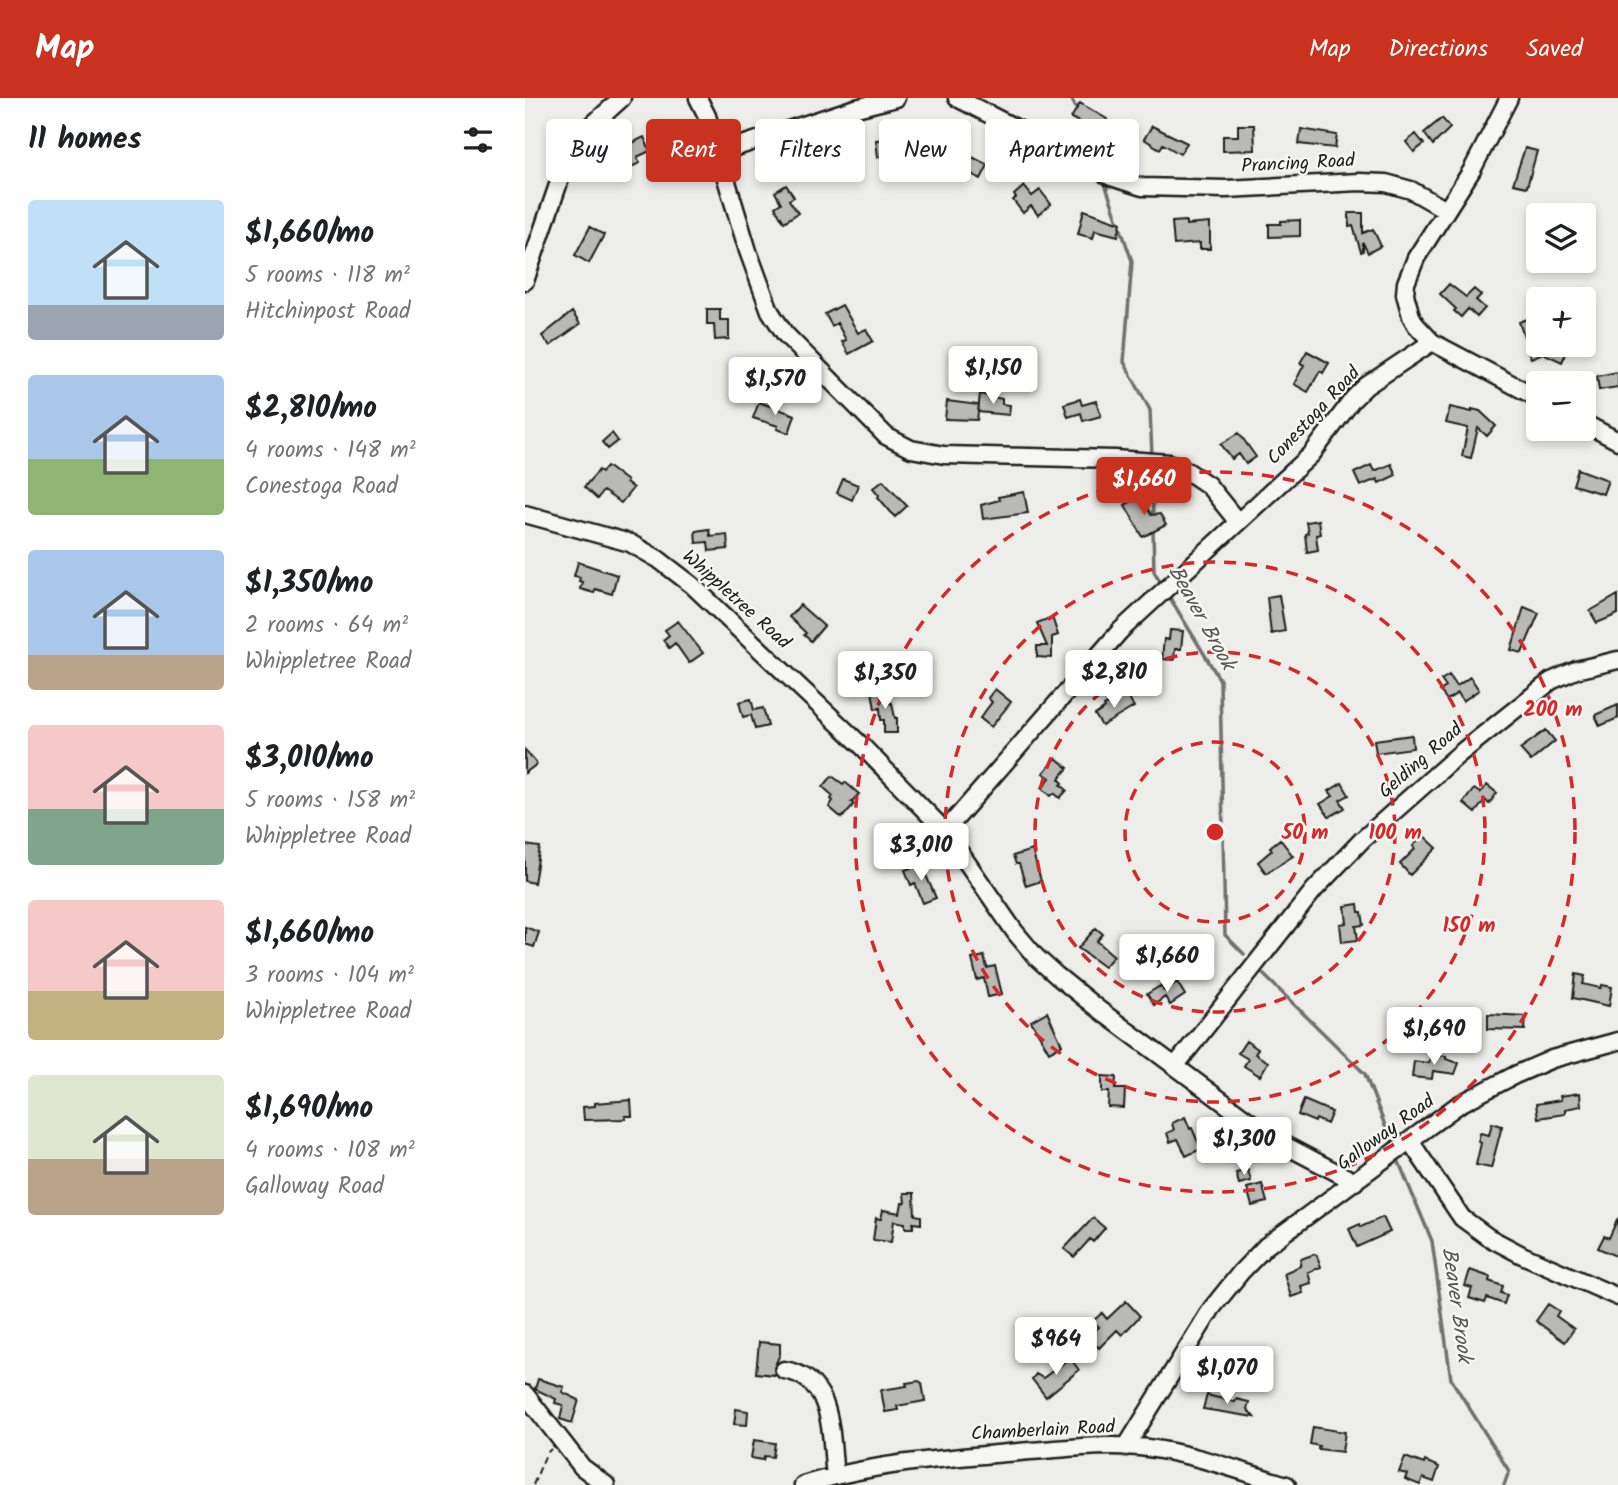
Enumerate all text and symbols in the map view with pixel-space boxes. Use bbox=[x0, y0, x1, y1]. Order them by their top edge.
text: Map bbox=[35, 23, 95, 76]
text: Map bbox=[1309, 30, 1351, 69]
text: Directions bbox=[1389, 30, 1488, 69]
text: Saved bbox=[1526, 30, 1583, 69]
text: 11 homes bbox=[28, 116, 141, 164]
chip: Buy bbox=[546, 119, 632, 182]
chip: Rent bbox=[646, 119, 741, 182]
chip: Filters bbox=[755, 119, 865, 182]
chip: New bbox=[879, 119, 971, 182]
chip: Apartment bbox=[985, 119, 1139, 182]
icon: filters bbox=[459, 121, 497, 159]
street label: Prancing Road bbox=[1241, 146, 1356, 182]
map controls bbox=[1526, 203, 1596, 441]
button: layers bbox=[1526, 203, 1596, 273]
text: $1,660/mo bbox=[245, 210, 374, 258]
icon: home bbox=[84, 228, 168, 312]
text: 5 rooms · 118 m² bbox=[245, 258, 410, 294]
button: + bbox=[1526, 287, 1596, 357]
text: Hitchinpost Road bbox=[245, 294, 411, 330]
pin: $1,150 bbox=[936, 346, 1050, 406]
text: $1,150 bbox=[965, 351, 1021, 387]
pin: $1,570 bbox=[718, 358, 832, 417]
street label: Conestoga Road bbox=[1260, 359, 1368, 472]
text: $1,570 bbox=[745, 362, 805, 398]
button: − bbox=[1526, 371, 1596, 441]
text: $2,810/mo bbox=[245, 385, 377, 433]
icon: home bbox=[84, 403, 168, 487]
text: 4 rooms · 148 m² bbox=[245, 433, 416, 469]
pin: $1,660 bbox=[1087, 458, 1201, 517]
text: $1,660 bbox=[1112, 462, 1176, 498]
text: Conestoga Road bbox=[245, 469, 398, 505]
street label: Whippletree Road bbox=[675, 543, 797, 657]
water label: Beaver Brook bbox=[1159, 559, 1245, 679]
text: $1,350/mo bbox=[245, 560, 373, 608]
icon: home bbox=[84, 578, 168, 662]
text: 2 rooms · 64 m² bbox=[245, 608, 408, 644]
text: Whippletree Road bbox=[245, 644, 411, 680]
pin: $2,810 bbox=[1057, 650, 1171, 710]
pin: $1,350 bbox=[828, 652, 942, 711]
text: $2,810 bbox=[1081, 655, 1147, 691]
text: $1,350 bbox=[854, 656, 916, 692]
text: 200 m bbox=[1523, 694, 1583, 727]
street label: Gelding Road bbox=[1372, 715, 1470, 806]
text: $3,010/mo bbox=[245, 735, 374, 783]
icon: home bbox=[84, 753, 168, 837]
text: 5 rooms · 158 m² bbox=[245, 783, 415, 819]
text: 50 m bbox=[1281, 817, 1328, 850]
text: 100 m bbox=[1368, 817, 1422, 850]
text: Whippletree Road bbox=[245, 819, 411, 855]
centre of rings bbox=[1203, 820, 1227, 844]
pin: $3,010 bbox=[864, 824, 978, 883]
text: $3,010 bbox=[890, 828, 952, 864]
text: $1,660/mo bbox=[245, 910, 374, 958]
text: 150 m bbox=[1442, 910, 1496, 943]
icon: home bbox=[84, 928, 168, 1012]
pin: $1,660 bbox=[1110, 934, 1224, 994]
text: $1,660 bbox=[1135, 939, 1199, 975]
text: 3 rooms · 104 m² bbox=[245, 958, 414, 994]
text: Whippletree Road bbox=[245, 994, 411, 1030]
pin: $1,690 bbox=[1377, 1007, 1491, 1067]
text: $1,690 bbox=[1403, 1012, 1465, 1048]
text: $1,690/mo bbox=[245, 1085, 373, 1133]
street label: Galloway Road bbox=[1331, 1087, 1442, 1179]
icon: home bbox=[84, 1103, 168, 1187]
pin: $1,300 bbox=[1187, 1118, 1301, 1177]
text: $1,300 bbox=[1213, 1122, 1275, 1158]
text: 4 rooms · 108 m² bbox=[245, 1133, 415, 1169]
text: Galloway Road bbox=[245, 1169, 384, 1205]
water label: Beaver Brook bbox=[1432, 1245, 1481, 1368]
pin: $964 bbox=[1015, 1318, 1097, 1377]
text: $964 bbox=[1031, 1322, 1081, 1358]
pin: $1,070 bbox=[1170, 1346, 1284, 1406]
text: $1,070 bbox=[1196, 1351, 1258, 1387]
street label: Chamberlain Road bbox=[970, 1412, 1116, 1450]

